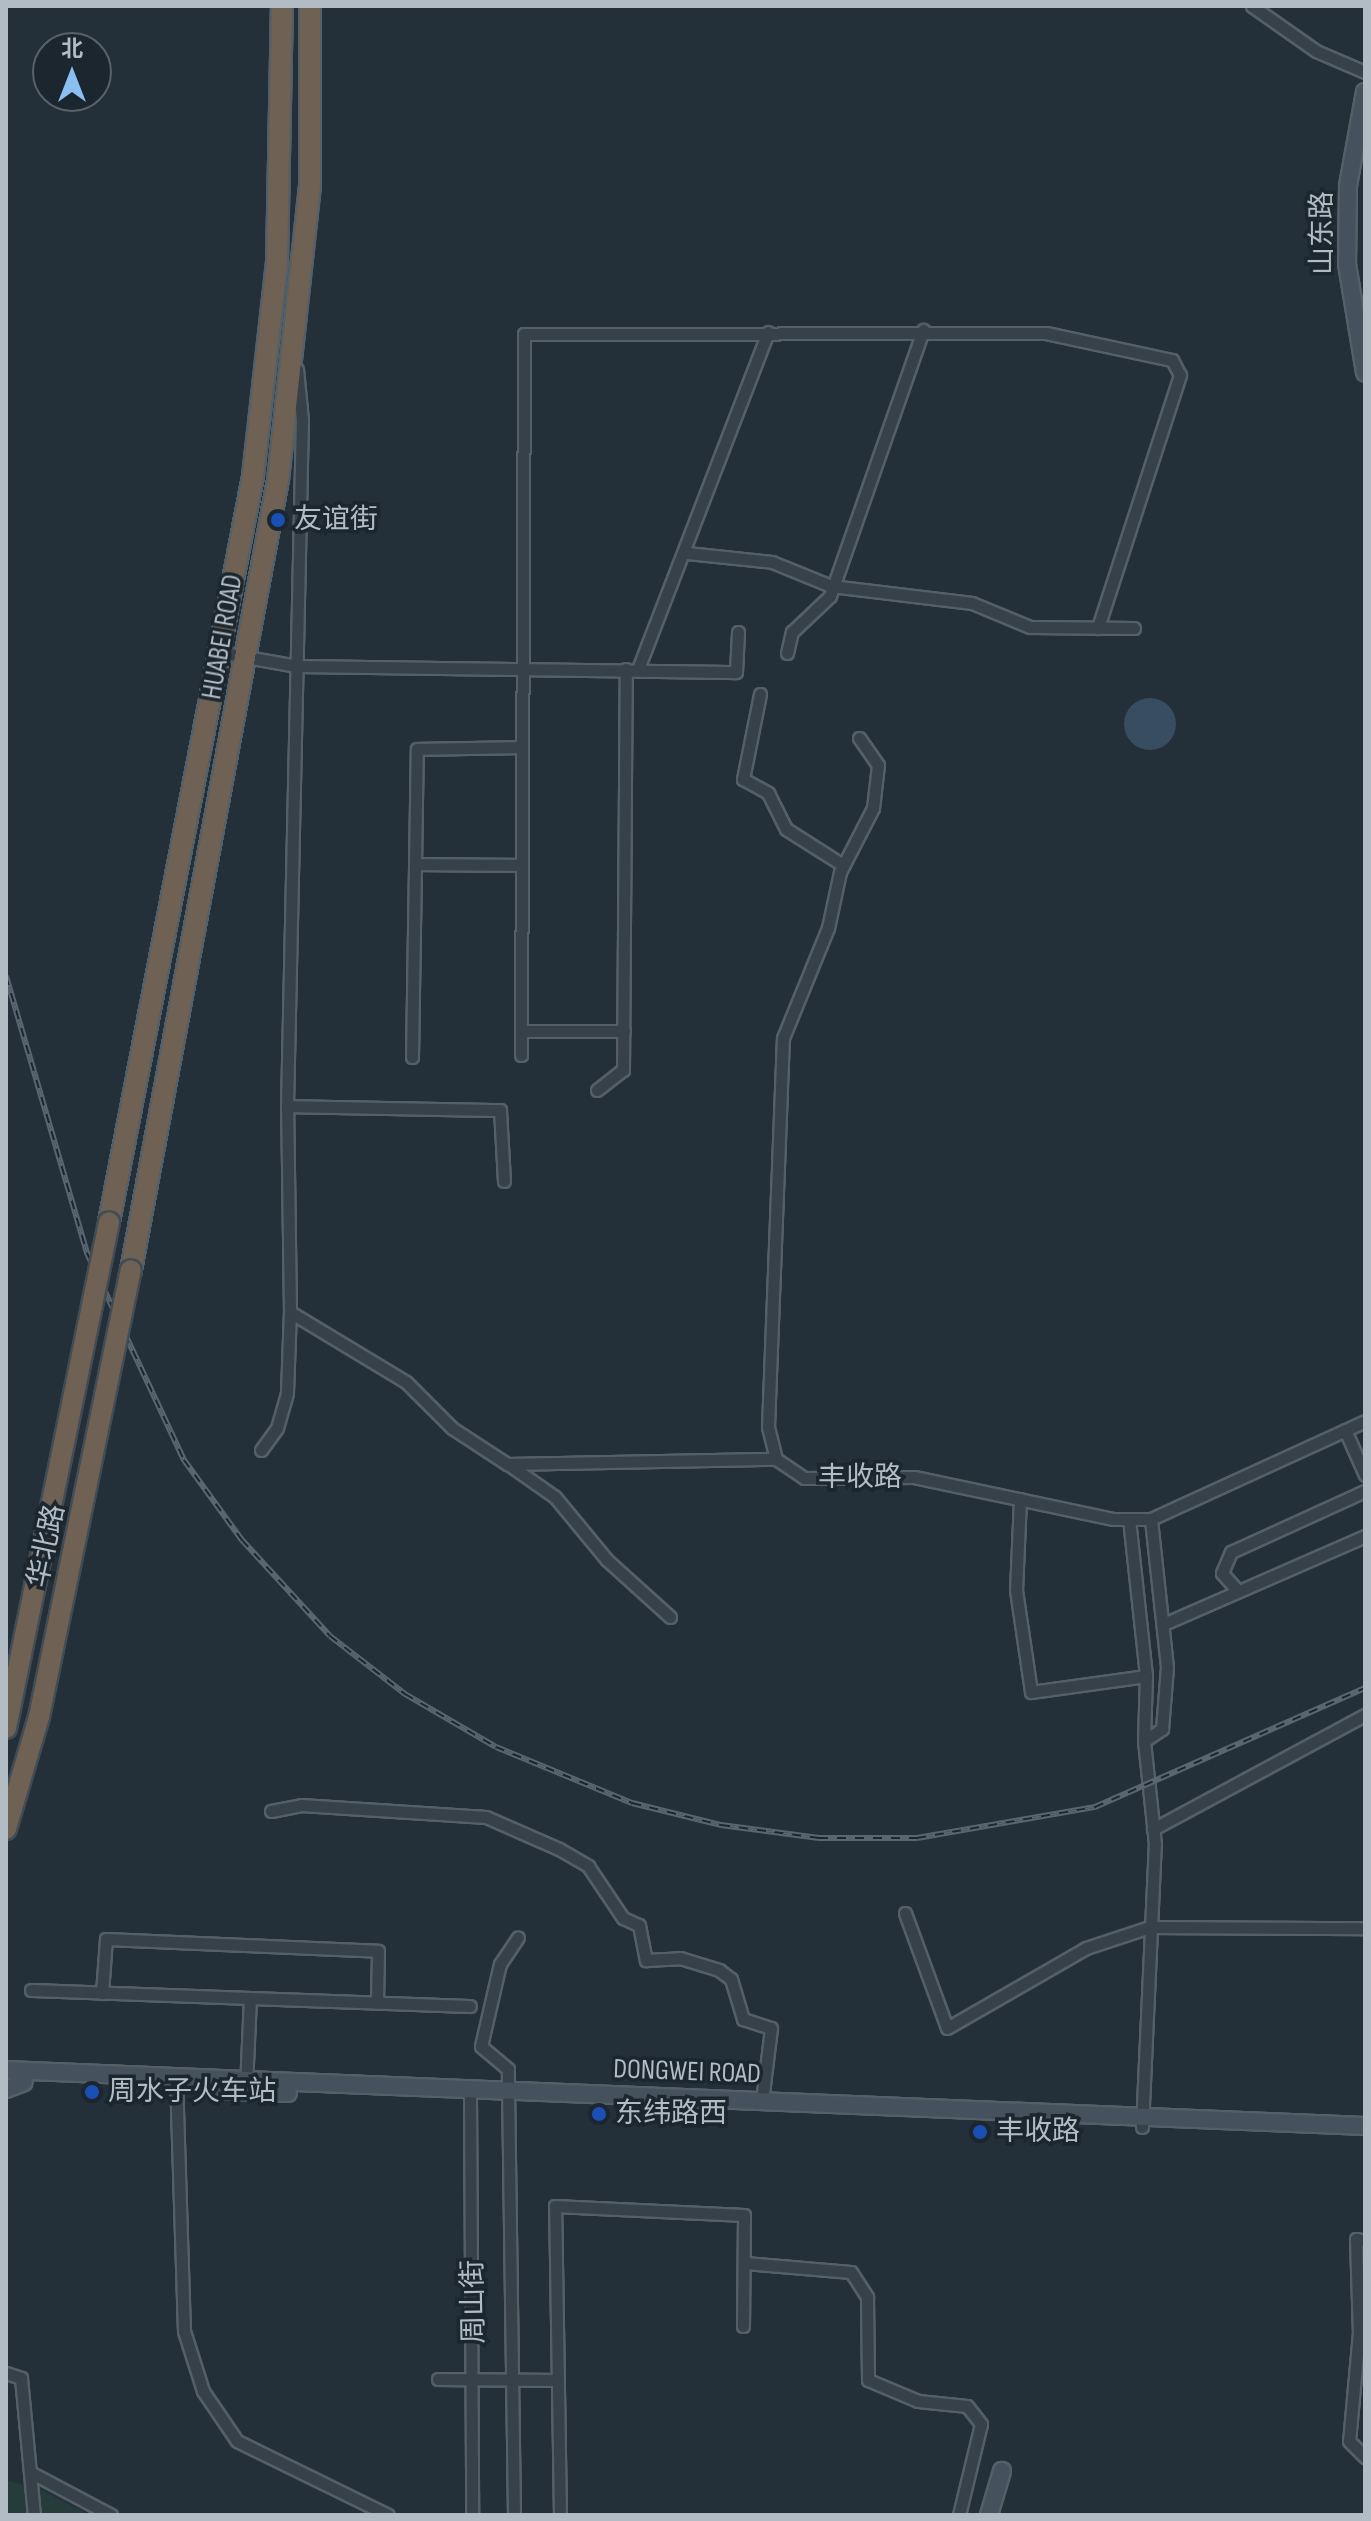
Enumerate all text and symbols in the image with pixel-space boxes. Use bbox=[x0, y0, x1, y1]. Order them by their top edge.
north arrow bbox=[32, 32, 112, 112]
text: 北 bbox=[61, 36, 83, 63]
street label: 山东路 bbox=[1306, 191, 1340, 275]
place label: 友谊街 bbox=[294, 503, 378, 537]
marker: 友谊街 bbox=[269, 511, 287, 529]
street label: HUABEI ROAD bbox=[196, 572, 250, 702]
street label: 丰收路 bbox=[818, 1461, 902, 1495]
street label: 华北路 bbox=[22, 1501, 72, 1591]
street label: DONGWEI ROAD bbox=[613, 2053, 761, 2091]
place label: 周水子火车站 bbox=[108, 2075, 276, 2109]
marker: 周水子火车站 bbox=[83, 2083, 101, 2101]
place label: 东纬路西 bbox=[615, 2097, 727, 2131]
marker: 东纬路西 bbox=[590, 2105, 608, 2123]
place label: 丰收路 bbox=[996, 2115, 1080, 2149]
marker: 丰收路 bbox=[971, 2123, 989, 2141]
street label: 周山街 bbox=[456, 2260, 492, 2344]

